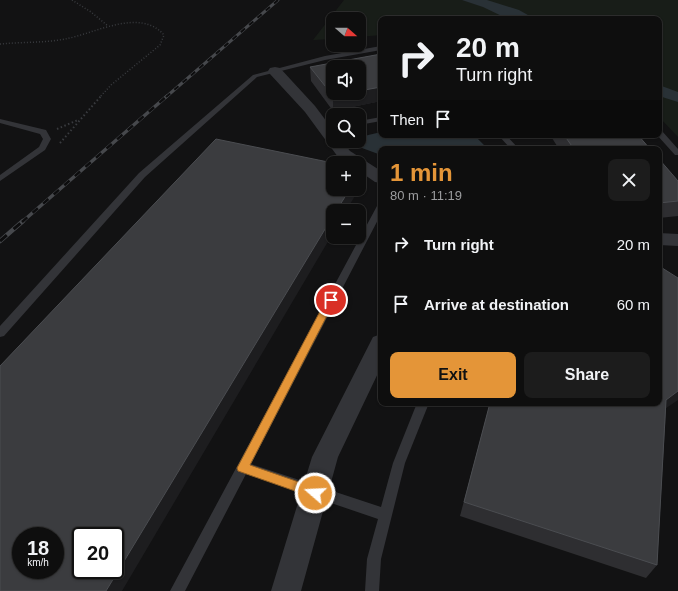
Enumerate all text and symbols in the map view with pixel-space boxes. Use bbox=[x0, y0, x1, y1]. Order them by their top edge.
north arrow bbox=[326, 12, 366, 52]
map controls bbox=[326, 12, 366, 244]
icon: right bbox=[390, 32, 442, 84]
text: 20 m bbox=[456, 32, 520, 63]
button: sound bbox=[326, 60, 366, 100]
text: Turn right bbox=[456, 65, 532, 85]
button: search bbox=[326, 108, 366, 148]
icon: arrive bbox=[432, 108, 454, 130]
text: Then bbox=[390, 111, 424, 128]
button: + bbox=[326, 156, 366, 196]
text: 1 min bbox=[390, 159, 453, 186]
button: close bbox=[608, 159, 650, 201]
text: 80 m · 11:19 bbox=[390, 188, 462, 203]
button: − bbox=[326, 204, 366, 244]
icon: right bbox=[390, 233, 412, 255]
text: Turn right bbox=[424, 236, 494, 253]
text: 20 m bbox=[617, 236, 650, 253]
pin bbox=[314, 283, 348, 317]
icon: arrive bbox=[320, 289, 342, 311]
icon: arrive bbox=[390, 293, 412, 315]
text: Arrive at destination bbox=[424, 296, 569, 313]
text: 60 m bbox=[617, 296, 650, 313]
button: Exit bbox=[390, 352, 516, 398]
button: Share bbox=[524, 352, 650, 398]
position arrow bbox=[294, 472, 336, 514]
speed limit sign: 20 bbox=[72, 527, 124, 579]
text: 18 bbox=[27, 537, 49, 559]
text: km/h bbox=[27, 557, 49, 568]

